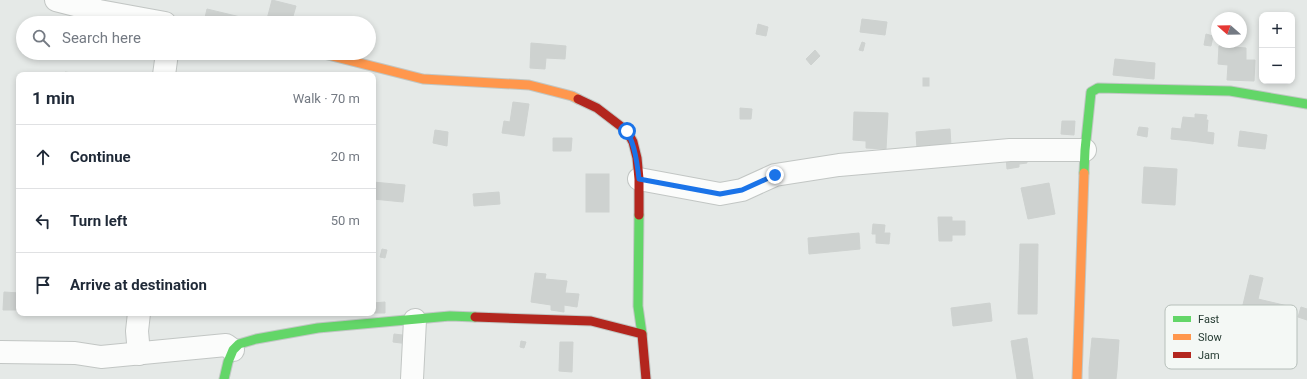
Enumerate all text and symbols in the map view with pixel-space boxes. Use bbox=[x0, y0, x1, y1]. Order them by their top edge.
north arrow bbox=[1211, 12, 1247, 48]
map controls bbox=[1259, 12, 1295, 84]
button: + bbox=[1259, 12, 1295, 48]
search box bbox=[16, 16, 376, 60]
icon: search bbox=[30, 27, 52, 49]
text: Search here bbox=[62, 29, 141, 47]
button: − bbox=[1259, 48, 1295, 84]
text: 1 min bbox=[32, 88, 75, 108]
text: Walk · 70 m bbox=[293, 91, 360, 106]
route start bbox=[618, 122, 636, 140]
icon: ahead bbox=[32, 146, 54, 168]
text: Continue bbox=[70, 148, 131, 166]
text: 20 m bbox=[331, 149, 360, 164]
route end bbox=[766, 166, 784, 184]
icon: left bbox=[32, 210, 54, 232]
text: Turn left bbox=[70, 212, 127, 230]
text: 50 m bbox=[331, 213, 360, 228]
icon: arrive bbox=[32, 274, 54, 296]
text: Arrive at destination bbox=[70, 276, 207, 294]
legend bbox=[1165, 305, 1297, 369]
text: Fast bbox=[1198, 313, 1220, 326]
text: Slow bbox=[1198, 331, 1222, 344]
text: Jam bbox=[1198, 349, 1220, 362]

